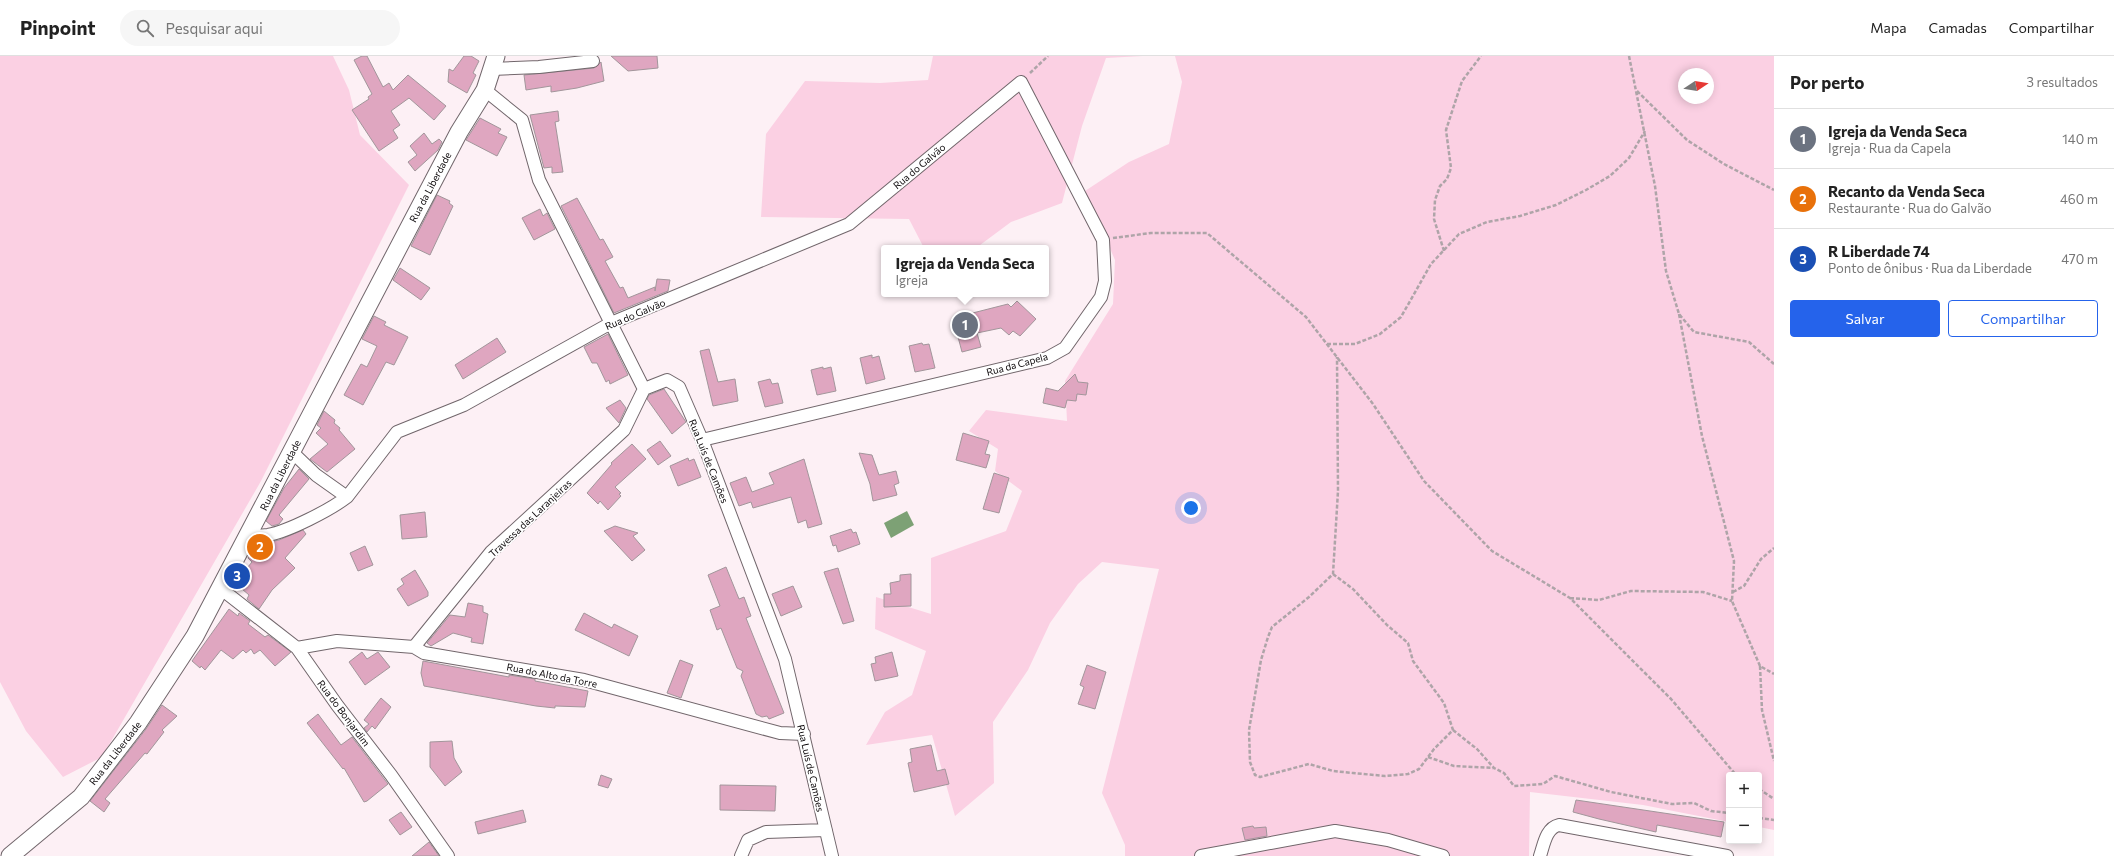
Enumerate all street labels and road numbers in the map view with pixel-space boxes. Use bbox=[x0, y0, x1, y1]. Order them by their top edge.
street label: Rua do Galvão bbox=[890, 141, 948, 191]
street label: Rua da Liberdade bbox=[406, 150, 454, 224]
street label: Rua do Galvão bbox=[603, 296, 667, 332]
street label: Rua da Capela bbox=[985, 350, 1049, 378]
street label: Rua Luís de Camões bbox=[687, 417, 731, 505]
street label: Rua da Liberdade bbox=[257, 438, 303, 512]
street label: Travessa das Laranjeiras bbox=[486, 476, 574, 559]
street label: Rua do Alto da Torre bbox=[506, 660, 598, 690]
street label: Rua do Bonjardim bbox=[315, 677, 373, 749]
street label: Rua da Liberdade bbox=[86, 719, 144, 787]
street label: Rua Luís de Camões bbox=[795, 723, 827, 813]

